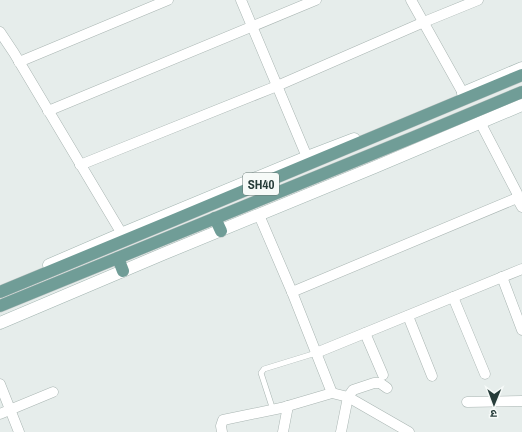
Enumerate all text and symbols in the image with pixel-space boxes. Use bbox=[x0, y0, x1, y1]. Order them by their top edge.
road number: SH40 bbox=[243, 173, 279, 195]
north arrow bbox=[474, 384, 514, 424]
text: उ bbox=[490, 407, 497, 421]

